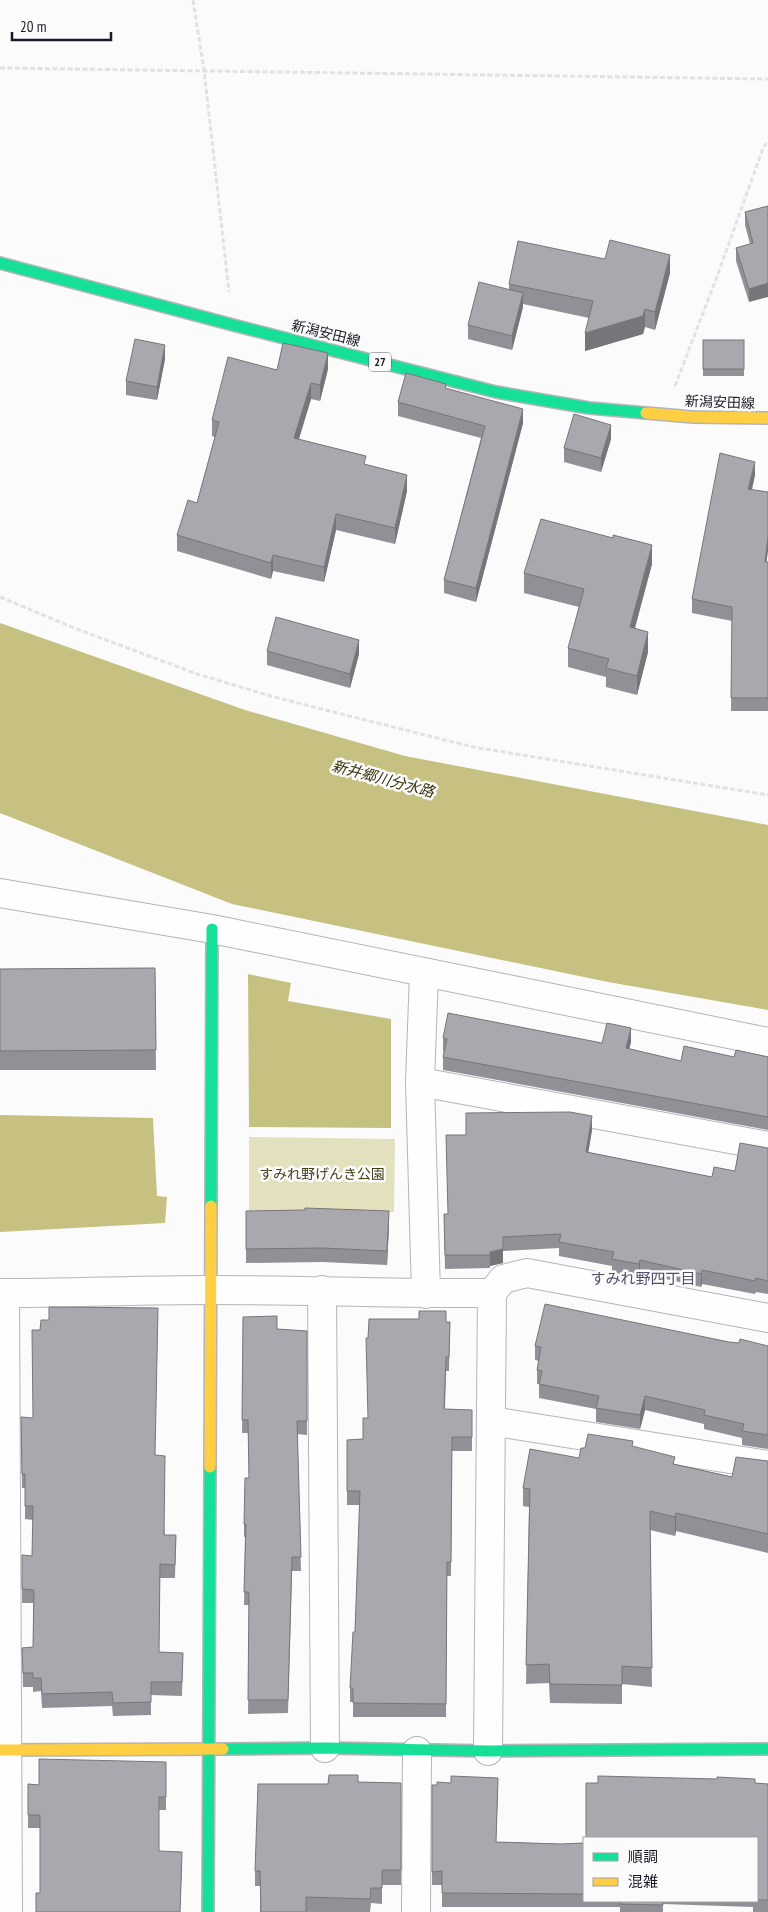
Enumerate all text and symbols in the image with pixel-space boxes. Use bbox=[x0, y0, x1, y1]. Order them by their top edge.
scale bar bbox=[12, 10, 111, 42]
text: 20 m bbox=[20, 17, 46, 36]
street label: 新潟安田線 bbox=[290, 316, 362, 350]
road number: 27 bbox=[369, 352, 391, 372]
street label: 新潟安田線 bbox=[685, 392, 755, 412]
water label: 新井郷川分水路 bbox=[330, 756, 438, 802]
park label: すみれ野げんき公園 bbox=[259, 1165, 385, 1183]
district label: すみれ野四丁目 bbox=[590, 1269, 696, 1288]
legend bbox=[583, 1837, 758, 1902]
text: 順調 bbox=[628, 1847, 658, 1866]
text: 混雑 bbox=[628, 1872, 658, 1891]

